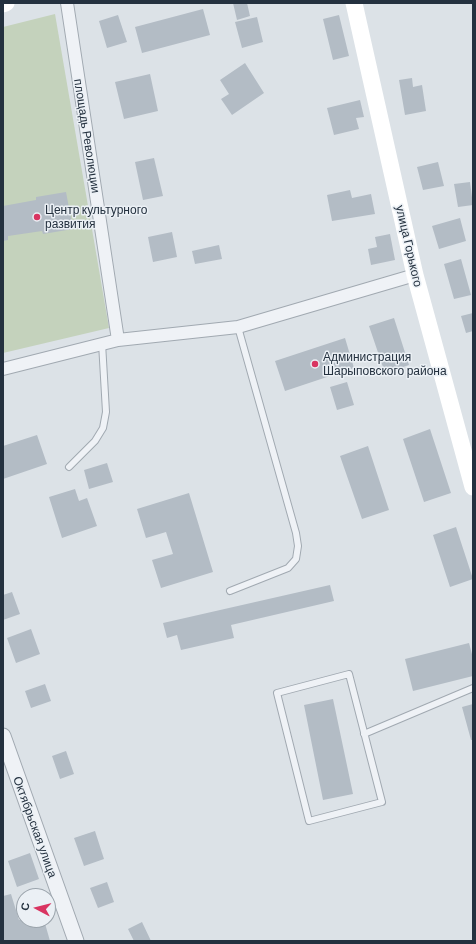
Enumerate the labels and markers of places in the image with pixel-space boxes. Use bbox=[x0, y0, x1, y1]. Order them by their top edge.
place label: Центр культурного развития bbox=[45, 203, 147, 231]
marker: Центр культурного развития bbox=[32, 212, 42, 222]
place label: Администрация Шарыповского района bbox=[323, 350, 447, 378]
marker: Администрация Шарыповского района bbox=[310, 359, 320, 369]

